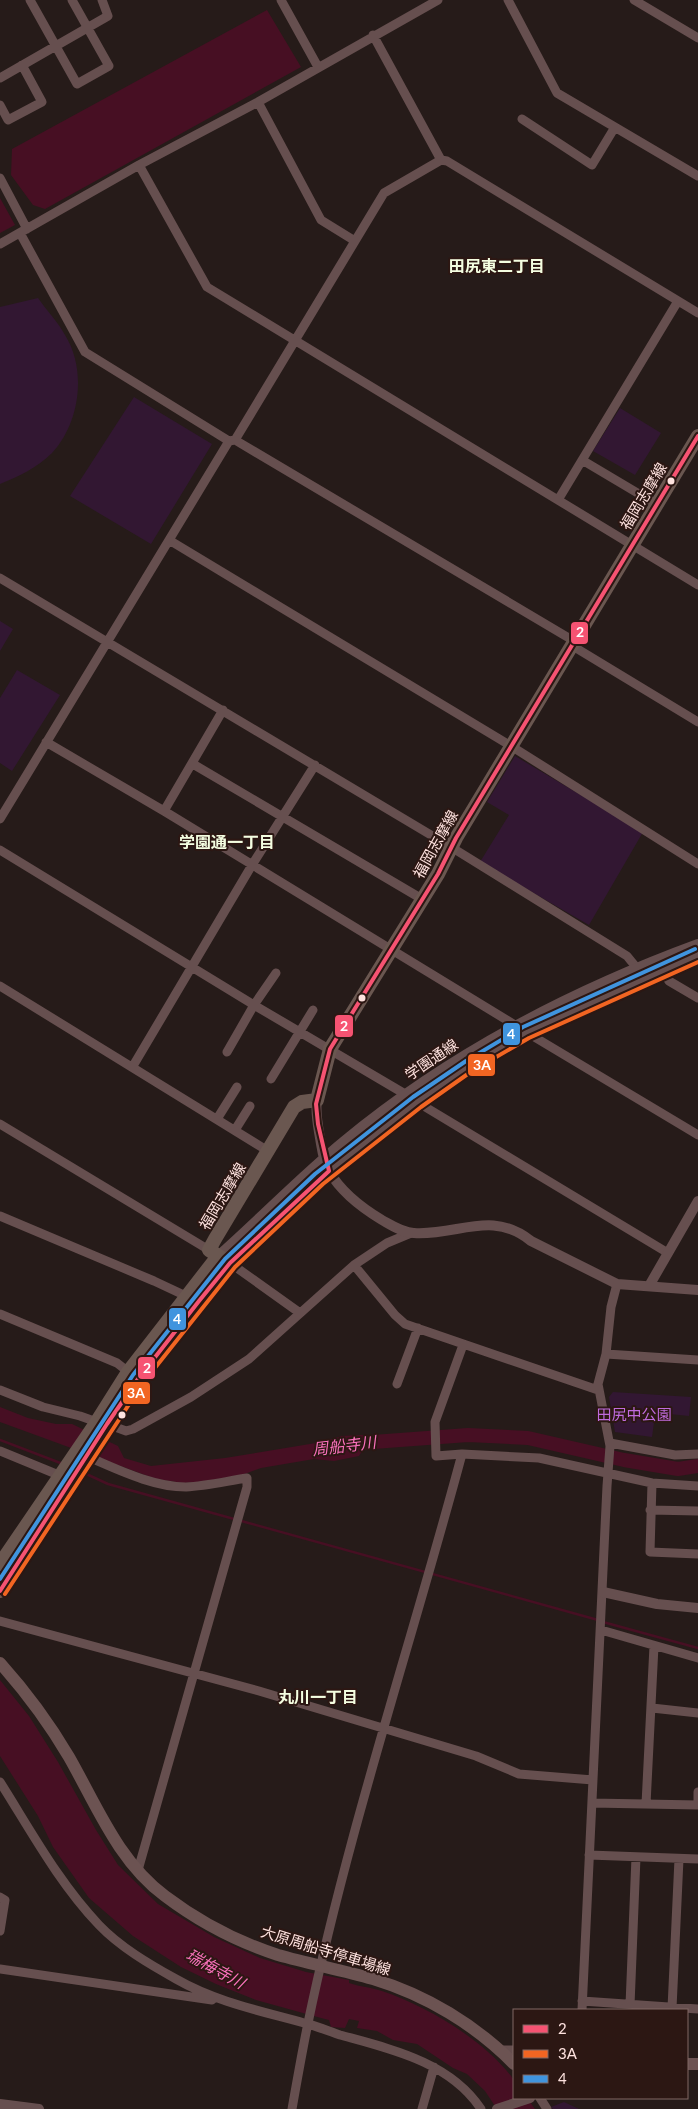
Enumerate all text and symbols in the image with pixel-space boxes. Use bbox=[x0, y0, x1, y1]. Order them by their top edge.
district label: 田尻東二丁目 bbox=[449, 256, 545, 275]
street label: 福岡志摩線 bbox=[616, 459, 670, 533]
unlabelled marker bbox=[666, 476, 676, 486]
line badge: 2 bbox=[570, 621, 589, 645]
text: 2 bbox=[576, 623, 584, 640]
street label: 福岡志摩線 bbox=[409, 807, 461, 881]
district label: 学園通一丁目 bbox=[179, 832, 275, 851]
unlabelled marker bbox=[357, 993, 367, 1003]
line badge: 2 bbox=[334, 1014, 354, 1038]
text: 2 bbox=[340, 1017, 348, 1034]
line badge: 4 bbox=[502, 1022, 521, 1046]
text: 4 bbox=[507, 1025, 515, 1042]
street label: 学園通線 bbox=[401, 1035, 461, 1083]
line badge: 3A bbox=[467, 1053, 496, 1077]
text: 3A bbox=[473, 1056, 491, 1073]
street label: 福岡志摩線 bbox=[195, 1159, 249, 1233]
line badge: 4 bbox=[168, 1307, 187, 1331]
text: 4 bbox=[173, 1310, 181, 1327]
line badge: 2 bbox=[137, 1356, 156, 1380]
text: 2 bbox=[143, 1359, 151, 1376]
line badge: 3A bbox=[122, 1381, 151, 1405]
text: 3A bbox=[127, 1384, 145, 1401]
park label: 田尻中公園 bbox=[596, 1405, 672, 1423]
unlabelled marker bbox=[117, 1410, 127, 1420]
water label: 周船寺川 bbox=[311, 1431, 379, 1458]
district label: 丸川一丁目 bbox=[278, 1687, 358, 1706]
street label: 大原周船寺停車場線 bbox=[259, 1922, 393, 1978]
water label: 瑞梅寺川 bbox=[183, 1944, 250, 1993]
legend bbox=[513, 2009, 688, 2099]
text: 2 bbox=[558, 2019, 567, 2037]
text: 3A bbox=[558, 2044, 578, 2062]
text: 4 bbox=[558, 2069, 567, 2087]

